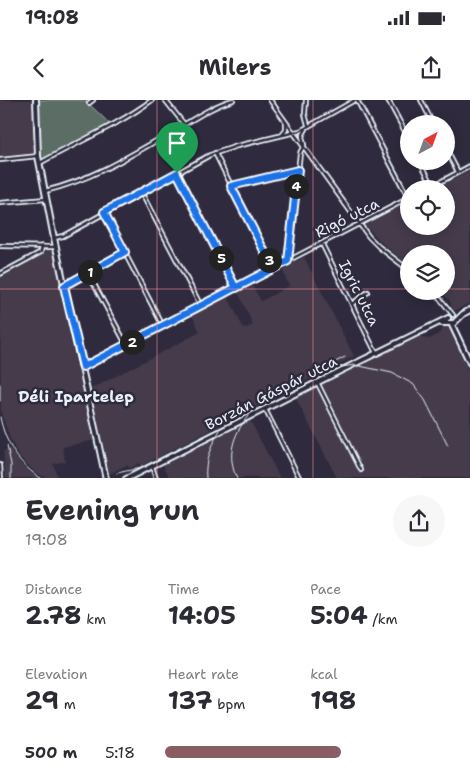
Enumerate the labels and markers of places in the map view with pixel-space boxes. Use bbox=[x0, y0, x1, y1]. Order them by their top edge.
pin bbox=[156, 122, 198, 173]
pin: 4 bbox=[284, 174, 308, 198]
pin: 5 bbox=[208, 246, 234, 270]
pin: 3 bbox=[256, 248, 282, 272]
pin: 1 bbox=[78, 260, 102, 284]
pin: 2 bbox=[120, 330, 144, 354]

